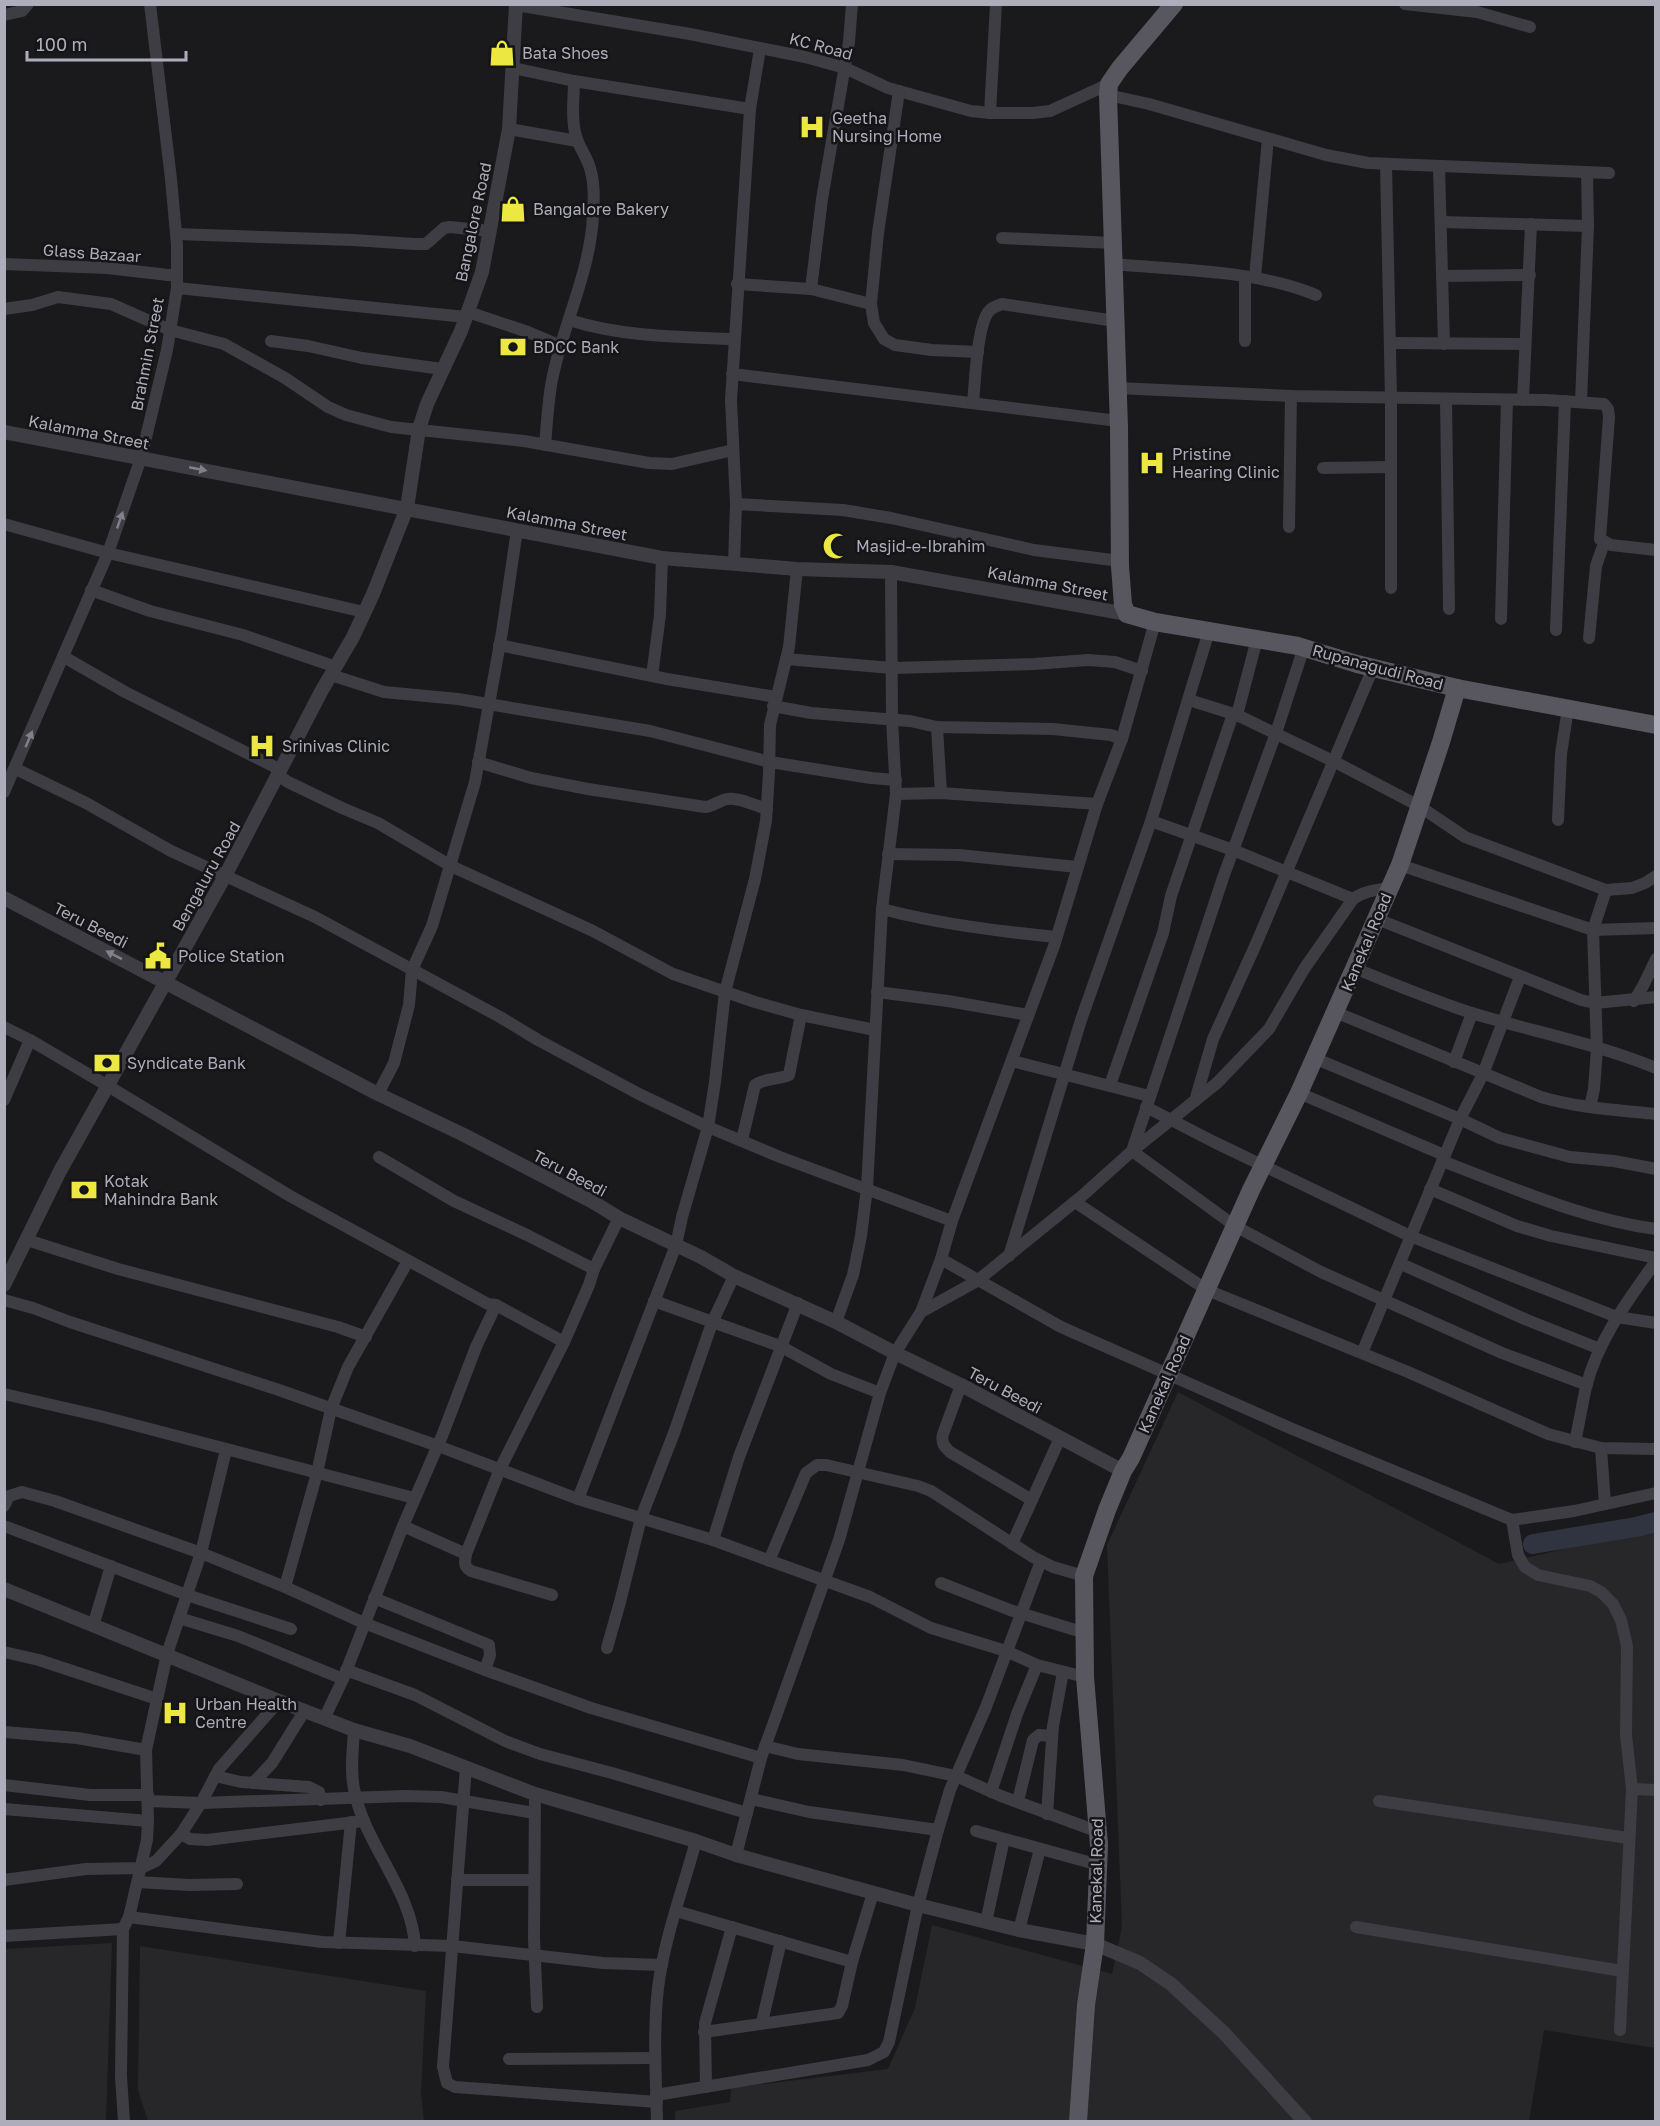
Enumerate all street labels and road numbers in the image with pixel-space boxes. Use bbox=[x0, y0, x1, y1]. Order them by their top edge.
street label: KC Road bbox=[787, 28, 855, 64]
street label: Bangalore Road bbox=[451, 160, 495, 284]
street label: Glass Bazaar bbox=[42, 240, 142, 266]
street label: Brahmin Street bbox=[126, 295, 168, 413]
street label: Kalamma Street bbox=[27, 410, 151, 454]
street label: Kalamma Street bbox=[505, 501, 629, 545]
street label: Kalamma Street bbox=[986, 561, 1110, 605]
street label: Rupanagudi Road bbox=[1310, 640, 1446, 694]
street label: Bengaluru Road bbox=[168, 818, 244, 934]
street label: Kanekal Road bbox=[1336, 890, 1396, 994]
street label: Teru Beedi bbox=[50, 898, 132, 952]
street label: Teru Beedi bbox=[530, 1145, 610, 1201]
street label: Kanekal Road bbox=[1133, 1332, 1195, 1436]
street label: Teru Beedi bbox=[965, 1362, 1045, 1418]
street label: Kanekal Road bbox=[1085, 1818, 1107, 1924]

